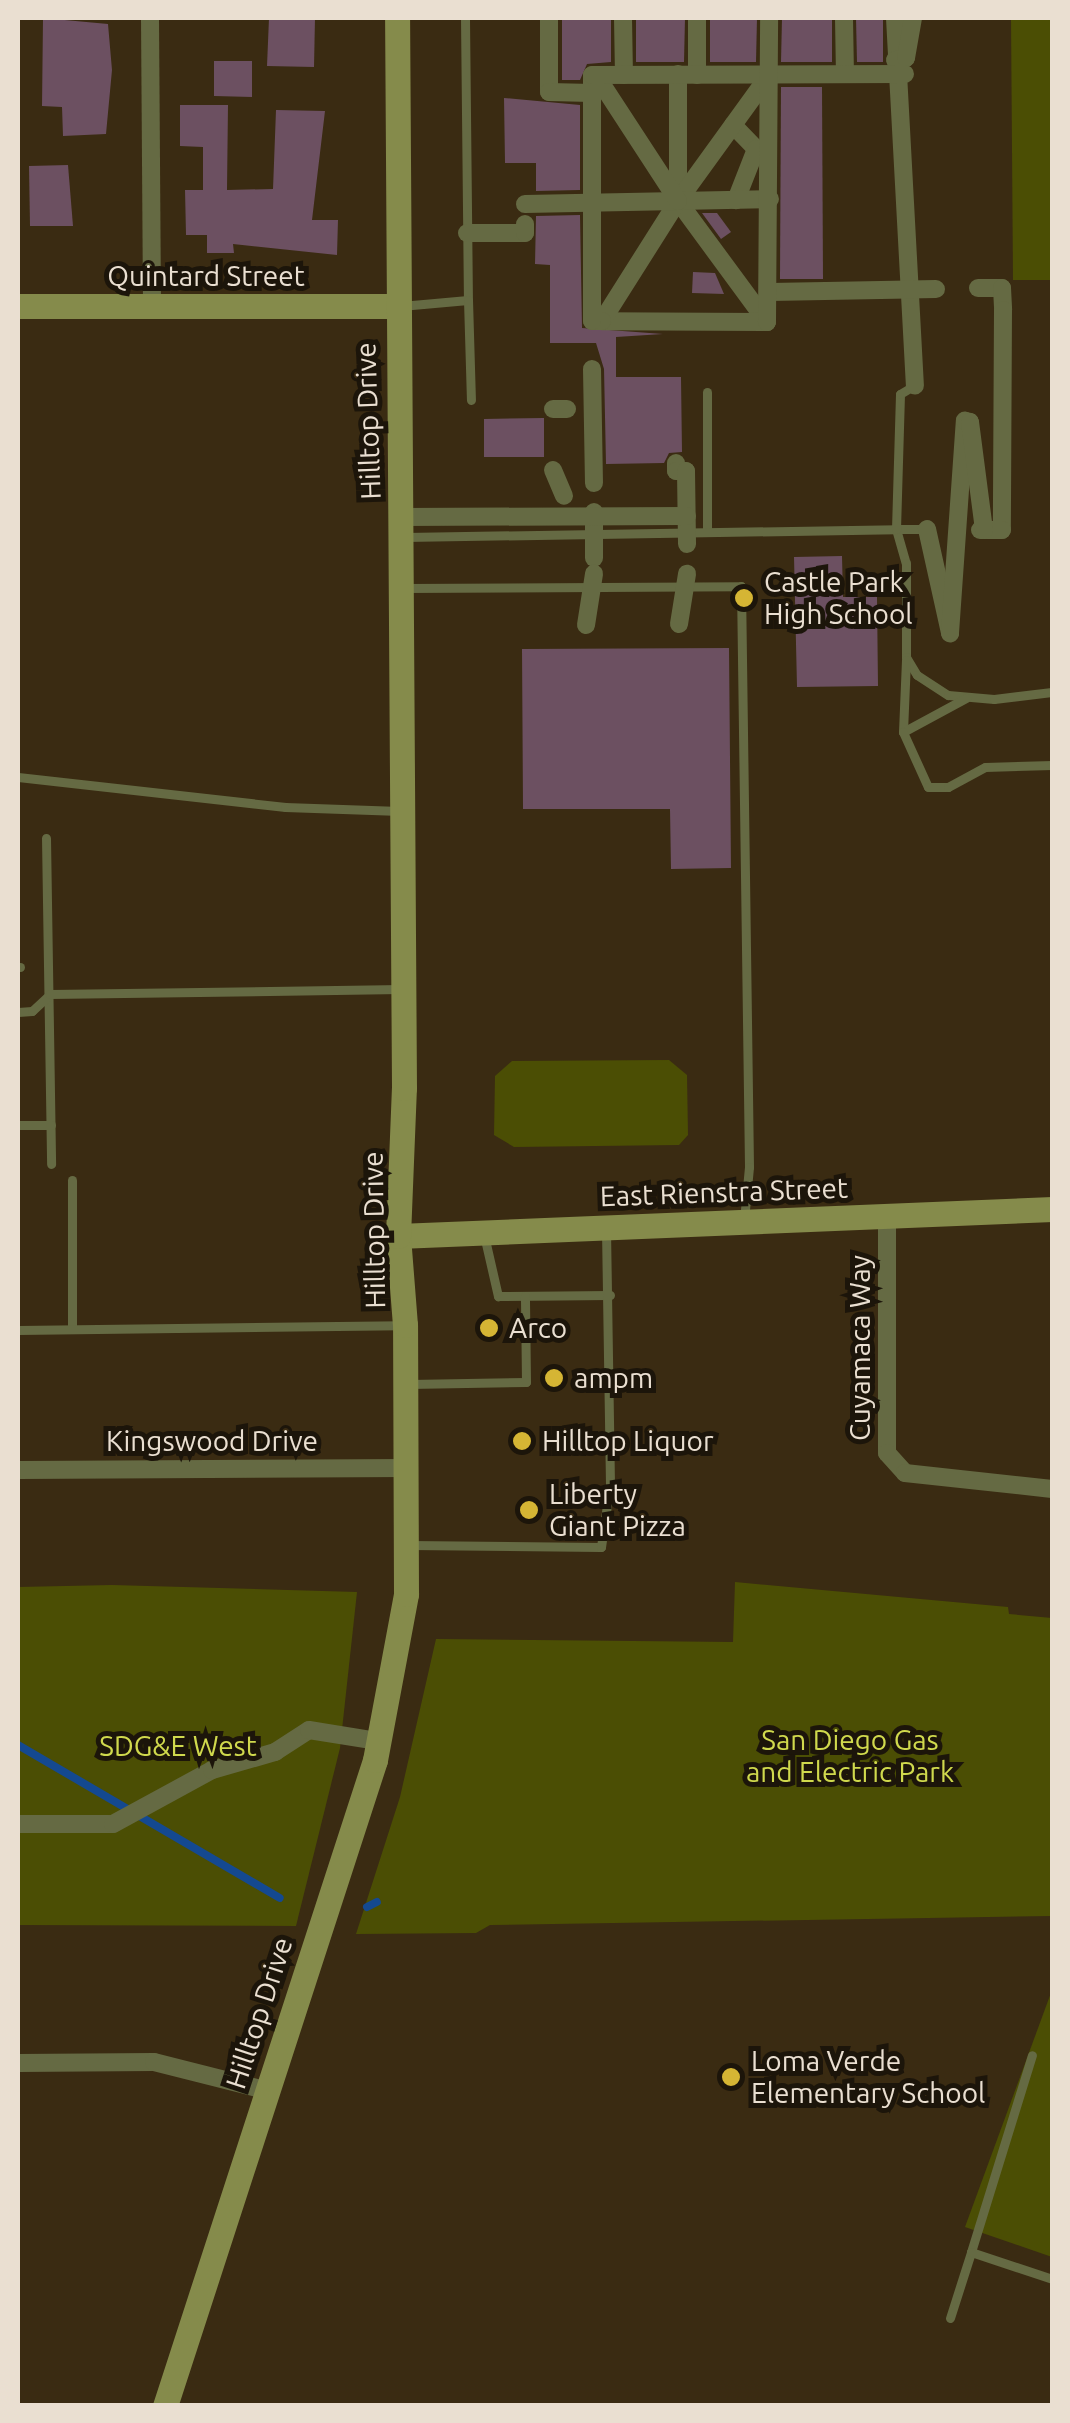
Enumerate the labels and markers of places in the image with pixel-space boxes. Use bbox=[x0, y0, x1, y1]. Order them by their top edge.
place label: Castle Park High School bbox=[764, 565, 913, 631]
marker: Castle Park High School bbox=[733, 587, 755, 609]
place label: Arco bbox=[509, 1311, 567, 1345]
marker: Arco bbox=[478, 1317, 500, 1339]
place label: ampm bbox=[574, 1361, 653, 1395]
marker: ampm bbox=[543, 1367, 565, 1389]
place label: Hilltop Liquor bbox=[542, 1424, 714, 1458]
marker: Hilltop Liquor bbox=[511, 1430, 533, 1452]
place label: Liberty Giant Pizza bbox=[549, 1477, 686, 1543]
marker: Liberty Giant Pizza bbox=[518, 1499, 540, 1521]
place label: Loma Verde Elementary School bbox=[751, 2044, 985, 2110]
marker: Loma Verde Elementary School bbox=[720, 2066, 742, 2088]

